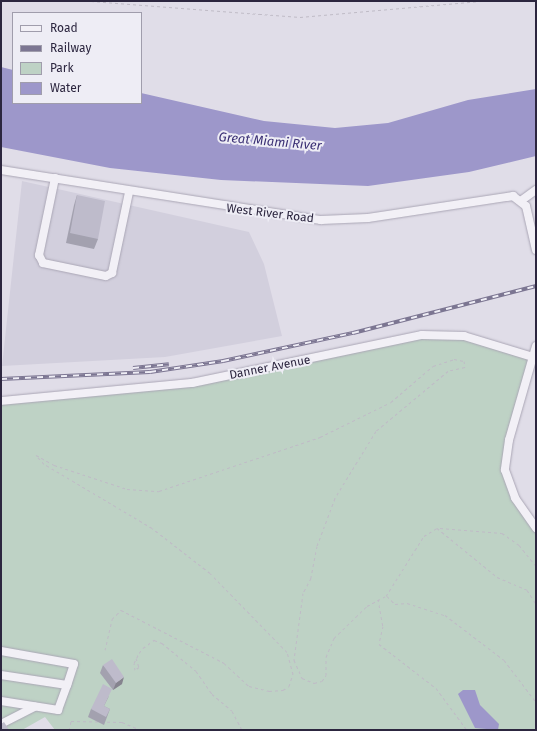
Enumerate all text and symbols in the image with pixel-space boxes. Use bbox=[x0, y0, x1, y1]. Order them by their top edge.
legend bbox=[12, 12, 142, 104]
text: Road bbox=[50, 21, 78, 35]
text: Railway bbox=[50, 41, 91, 55]
text: Park bbox=[50, 61, 74, 75]
text: Water bbox=[50, 81, 81, 95]
water label: Great Miami River bbox=[218, 130, 322, 154]
street label: West River Road bbox=[225, 201, 315, 227]
street label: Danner Avenue bbox=[228, 353, 312, 383]

